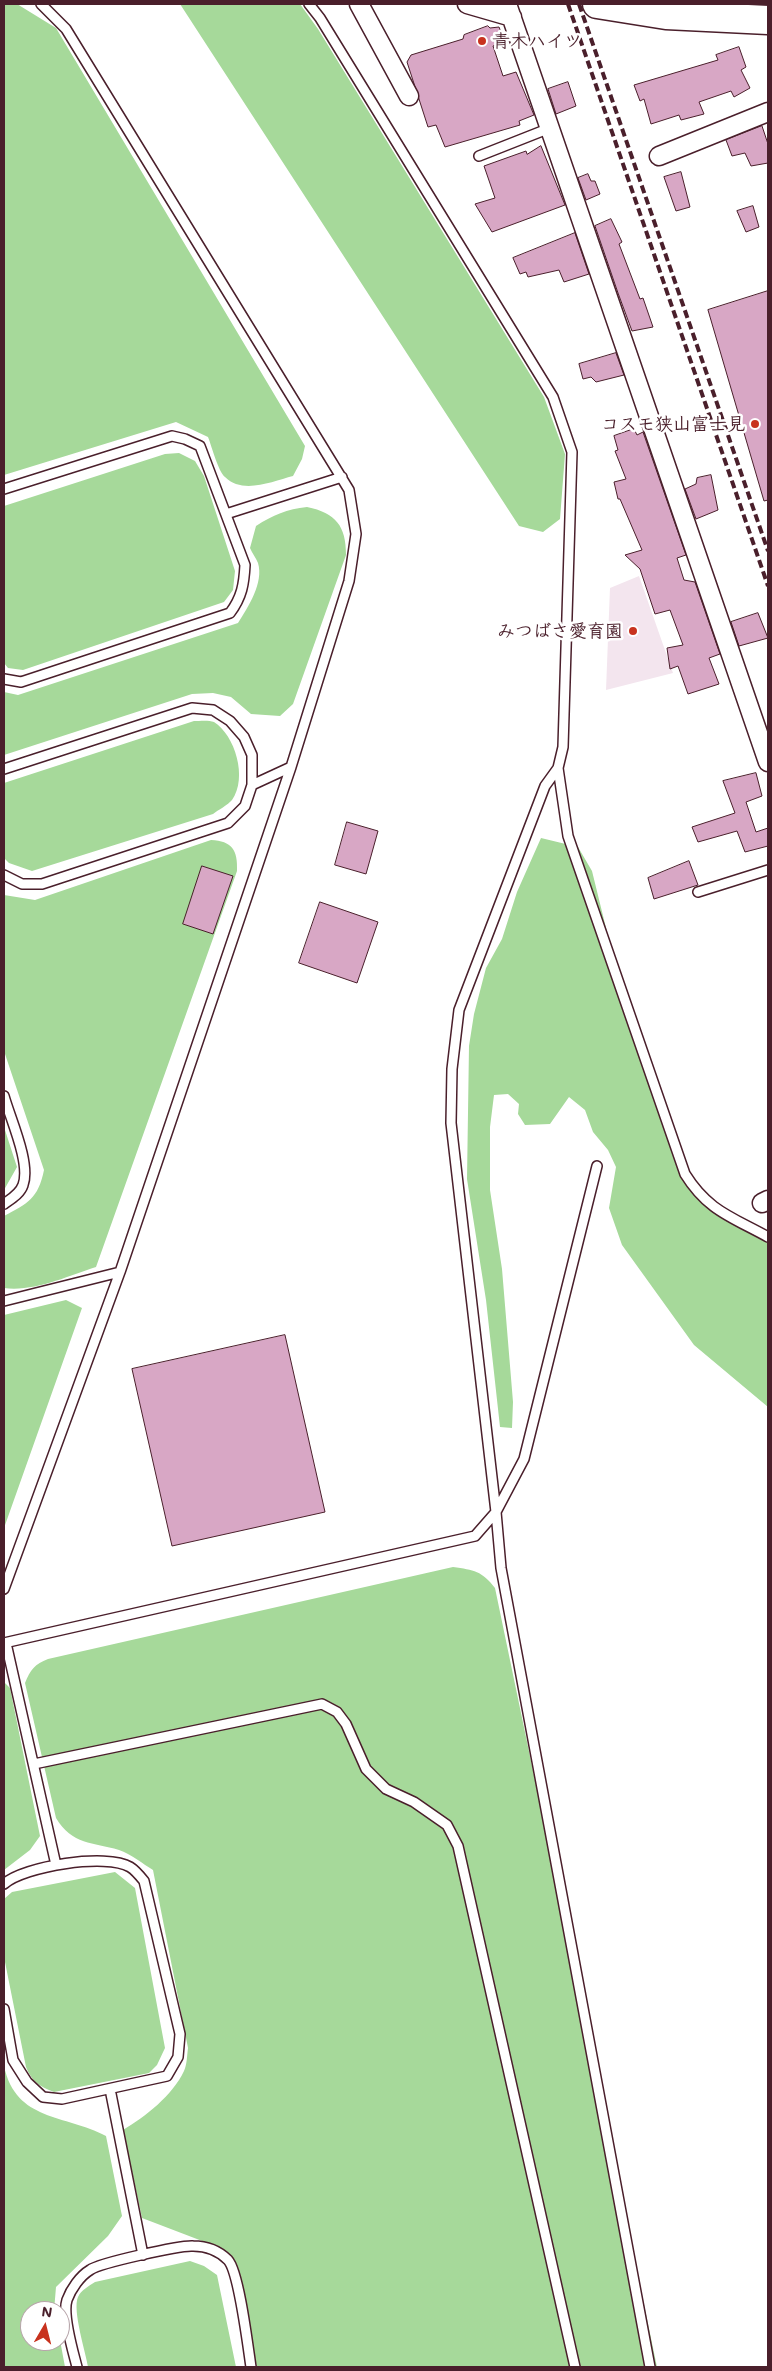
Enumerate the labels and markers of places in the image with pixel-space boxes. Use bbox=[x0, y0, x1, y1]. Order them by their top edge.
place label: 青木ハイツ bbox=[492, 30, 582, 52]
marker: 青木ハイツ bbox=[476, 35, 488, 47]
place label: コスモ狭山富士見 bbox=[601, 413, 745, 435]
marker: コスモ狭山富士見 bbox=[749, 418, 761, 430]
place label: みつばさ愛育園 bbox=[497, 620, 623, 642]
marker: みつばさ愛育園 bbox=[627, 625, 639, 637]

